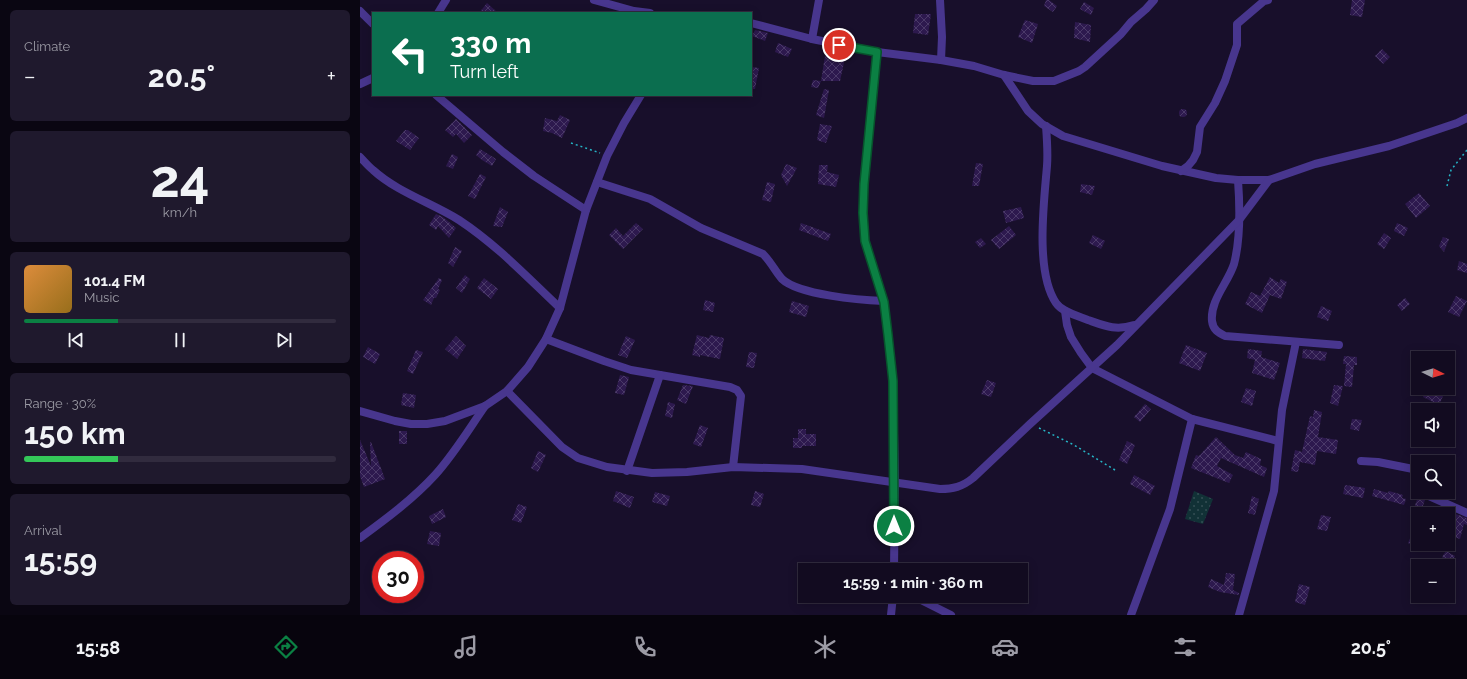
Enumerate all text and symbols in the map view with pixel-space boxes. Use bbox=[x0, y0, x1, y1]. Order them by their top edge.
text: 330 m bbox=[450, 27, 531, 60]
icon: left bbox=[384, 28, 436, 80]
pin bbox=[822, 28, 856, 62]
icon: arrive bbox=[828, 34, 850, 56]
text: Climate bbox=[24, 39, 70, 54]
text: 20.5° bbox=[148, 59, 215, 94]
text: Turn left bbox=[450, 61, 519, 82]
text: − bbox=[24, 63, 36, 89]
text: + bbox=[327, 63, 336, 89]
text: 24 bbox=[150, 148, 210, 209]
text: km/h bbox=[163, 205, 197, 220]
text: 101.4 FM bbox=[84, 272, 145, 290]
text: Music bbox=[84, 290, 119, 305]
icon: previous bbox=[65, 329, 87, 351]
icon: pause bbox=[169, 329, 191, 351]
icon: next bbox=[273, 329, 295, 351]
north arrow bbox=[1411, 351, 1455, 395]
map controls bbox=[1411, 351, 1455, 603]
text: Range · 30% bbox=[24, 396, 96, 411]
button: sound bbox=[1411, 403, 1455, 447]
text: 150 km bbox=[24, 416, 126, 451]
button: search bbox=[1411, 455, 1455, 499]
position arrow bbox=[873, 505, 915, 547]
button: + bbox=[1411, 507, 1455, 551]
text: Arrival bbox=[24, 523, 62, 538]
text: 15:59 bbox=[24, 543, 97, 578]
speed limit sign: 30 bbox=[372, 551, 424, 603]
button: − bbox=[1411, 559, 1455, 603]
text: 15:59 · 1 min · 360 m bbox=[843, 574, 983, 592]
icon: directions bbox=[272, 633, 300, 661]
icon: music bbox=[452, 633, 480, 661]
icon: phone bbox=[631, 633, 659, 661]
icon: climate bbox=[811, 633, 839, 661]
icon: car bbox=[991, 633, 1019, 661]
icon: filters bbox=[1171, 633, 1199, 661]
text: 15:58 bbox=[76, 637, 120, 658]
text: 20.5° bbox=[1351, 637, 1391, 658]

